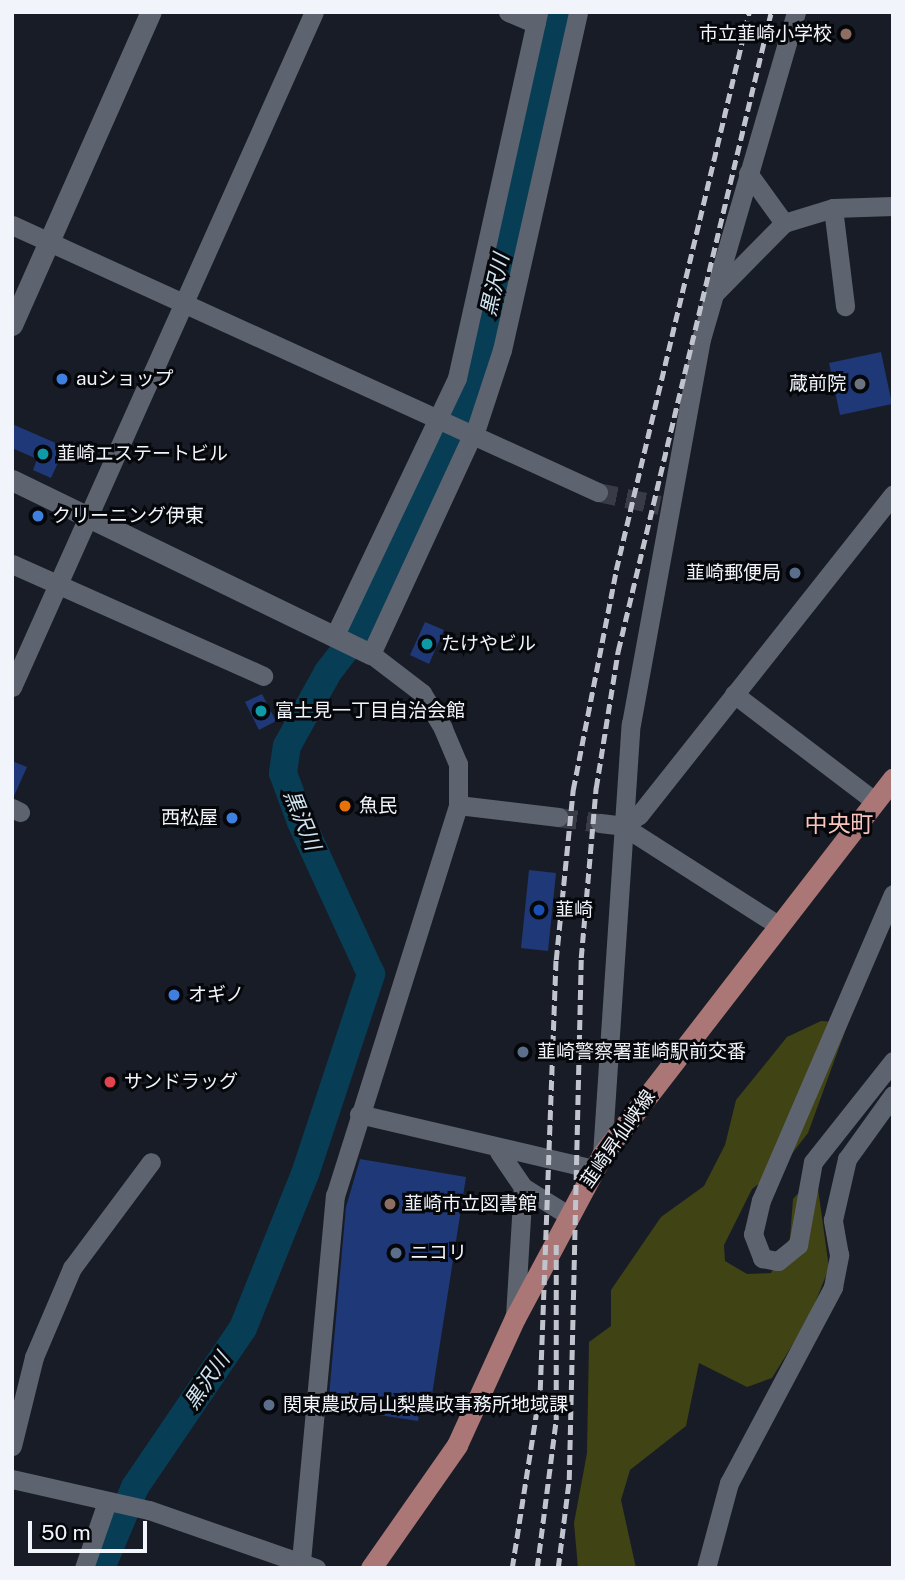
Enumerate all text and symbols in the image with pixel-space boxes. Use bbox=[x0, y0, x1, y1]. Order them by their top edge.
place label: 市立韮崎小学校 bbox=[699, 23, 832, 45]
marker: 市立韮崎小学校 bbox=[838, 26, 854, 42]
water label: 黒沢川 bbox=[476, 251, 514, 319]
place label: auショップ bbox=[76, 368, 174, 390]
marker: auショップ bbox=[54, 371, 70, 387]
place label: 蔵前院 bbox=[789, 373, 846, 395]
marker: 蔵前院 bbox=[852, 376, 868, 392]
place label: 韮崎エステートビル bbox=[57, 443, 228, 465]
marker: 韮崎エステートビル bbox=[35, 446, 51, 462]
place label: クリーニング伊東 bbox=[52, 505, 204, 527]
marker: クリーニング伊東 bbox=[30, 508, 46, 524]
place label: 韮崎郵便局 bbox=[686, 562, 781, 584]
marker: 韮崎郵便局 bbox=[787, 565, 803, 581]
place label: たけやビル bbox=[441, 633, 536, 655]
marker: たけやビル bbox=[419, 636, 435, 652]
place label: 富士見一丁目自治会館 bbox=[275, 700, 465, 722]
marker: 富士見一丁目自治会館 bbox=[253, 703, 269, 719]
water label: 黒沢川 bbox=[279, 786, 325, 854]
place label: 魚民 bbox=[359, 795, 397, 817]
marker: 魚民 bbox=[337, 798, 353, 814]
place label: 西松屋 bbox=[161, 807, 218, 829]
marker: 西松屋 bbox=[224, 810, 240, 826]
district label: 中央町 bbox=[805, 810, 873, 838]
place label: 韮崎 bbox=[555, 899, 593, 921]
marker: 韮崎 bbox=[529, 900, 549, 920]
place label: オギノ bbox=[188, 984, 245, 1006]
marker: オギノ bbox=[166, 987, 182, 1003]
place label: 韮崎警察署韮崎駅前交番 bbox=[537, 1041, 746, 1063]
marker: 韮崎警察署韮崎駅前交番 bbox=[515, 1044, 531, 1060]
place label: サンドラッグ bbox=[124, 1071, 238, 1093]
marker: サンドラッグ bbox=[102, 1074, 118, 1090]
street label: 韮崎昇仙峡線 bbox=[576, 1086, 660, 1192]
place label: 韮崎市立図書館 bbox=[404, 1193, 537, 1215]
marker: 韮崎市立図書館 bbox=[382, 1196, 398, 1212]
place label: ニコリ bbox=[410, 1242, 467, 1264]
marker: ニコリ bbox=[388, 1245, 404, 1261]
water label: 黒沢川 bbox=[179, 1348, 235, 1414]
place label: 関東農政局山梨農政事務所地域課 bbox=[283, 1394, 568, 1416]
marker: 関東農政局山梨農政事務所地域課 bbox=[261, 1397, 277, 1413]
scale bar bbox=[32, 1506, 150, 1550]
text: 50 m bbox=[41, 1520, 91, 1545]

